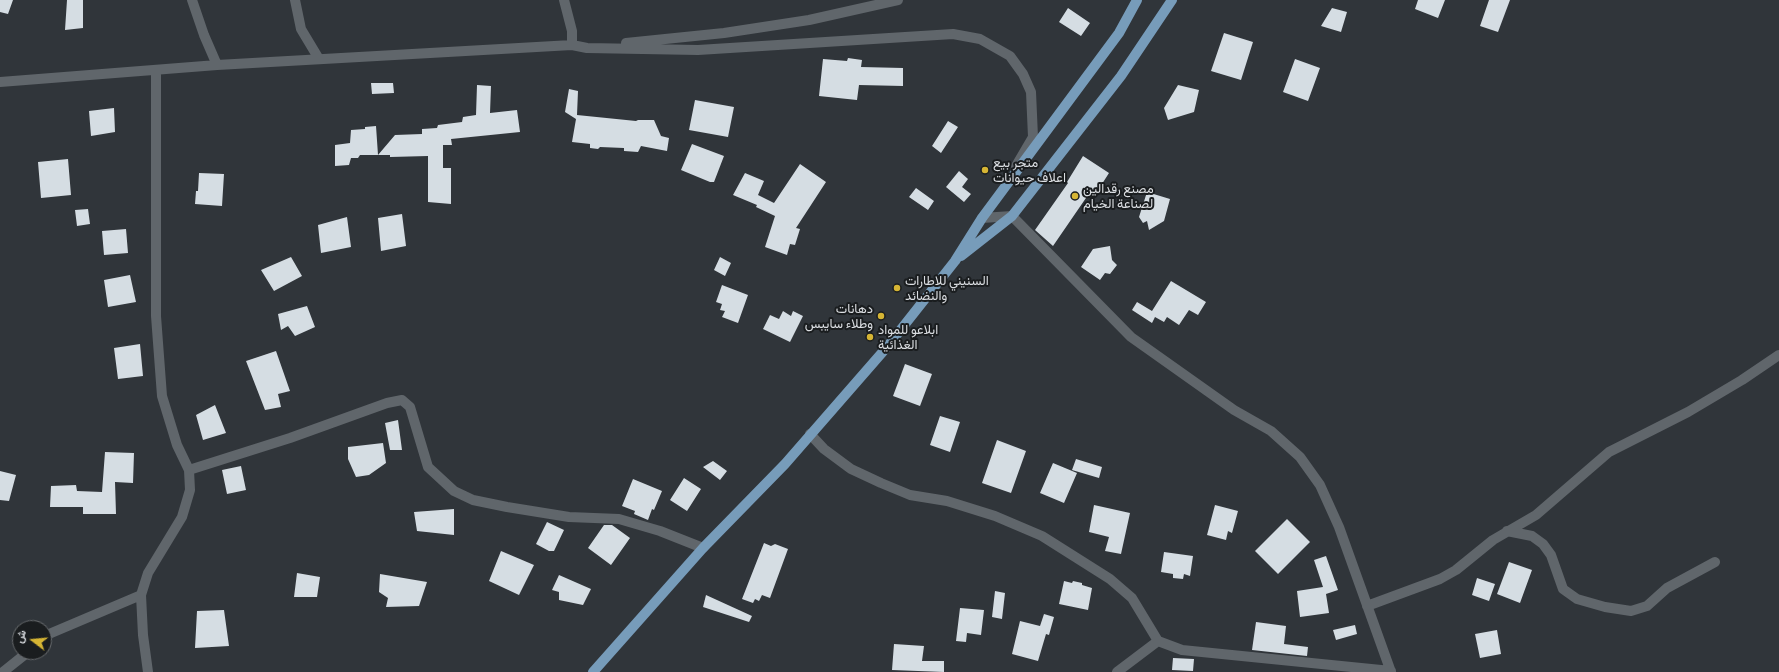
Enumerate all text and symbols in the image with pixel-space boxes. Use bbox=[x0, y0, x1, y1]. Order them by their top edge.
place label: متجر بيع اعلاف حيوانات bbox=[993, 155, 1066, 186]
marker: متجر بيع اعلاف حيوانات bbox=[980, 165, 990, 175]
place label: مصنع رقدالين لصناعة الخيام bbox=[1083, 181, 1154, 212]
marker: مصنع رقدالين لصناعة الخيام bbox=[1070, 191, 1080, 201]
place label: السنيني للاطارات والنضائد bbox=[905, 273, 989, 304]
marker: السنيني للاطارات والنضائد bbox=[892, 283, 902, 293]
place label: دهانات وطلاء سايبس bbox=[805, 301, 873, 332]
marker: دهانات وطلاء سايبس bbox=[876, 311, 886, 321]
place label: ابلاعو للمواد الغذائية bbox=[878, 322, 938, 353]
marker: ابلاعو للمواد الغذائية bbox=[865, 332, 875, 342]
north arrow bbox=[12, 620, 52, 660]
text: ش bbox=[13, 629, 29, 645]

